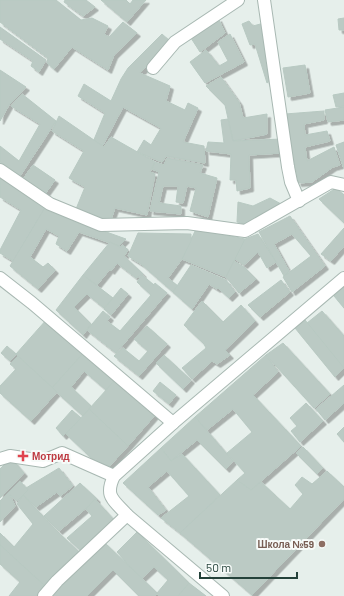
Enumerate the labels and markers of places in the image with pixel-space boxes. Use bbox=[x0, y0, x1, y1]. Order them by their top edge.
marker: Мотрид bbox=[17, 450, 29, 462]
place label: Мотрид bbox=[32, 450, 70, 462]
place label: Школа №59 bbox=[257, 538, 314, 550]
marker: Школа №59 bbox=[317, 539, 327, 549]

